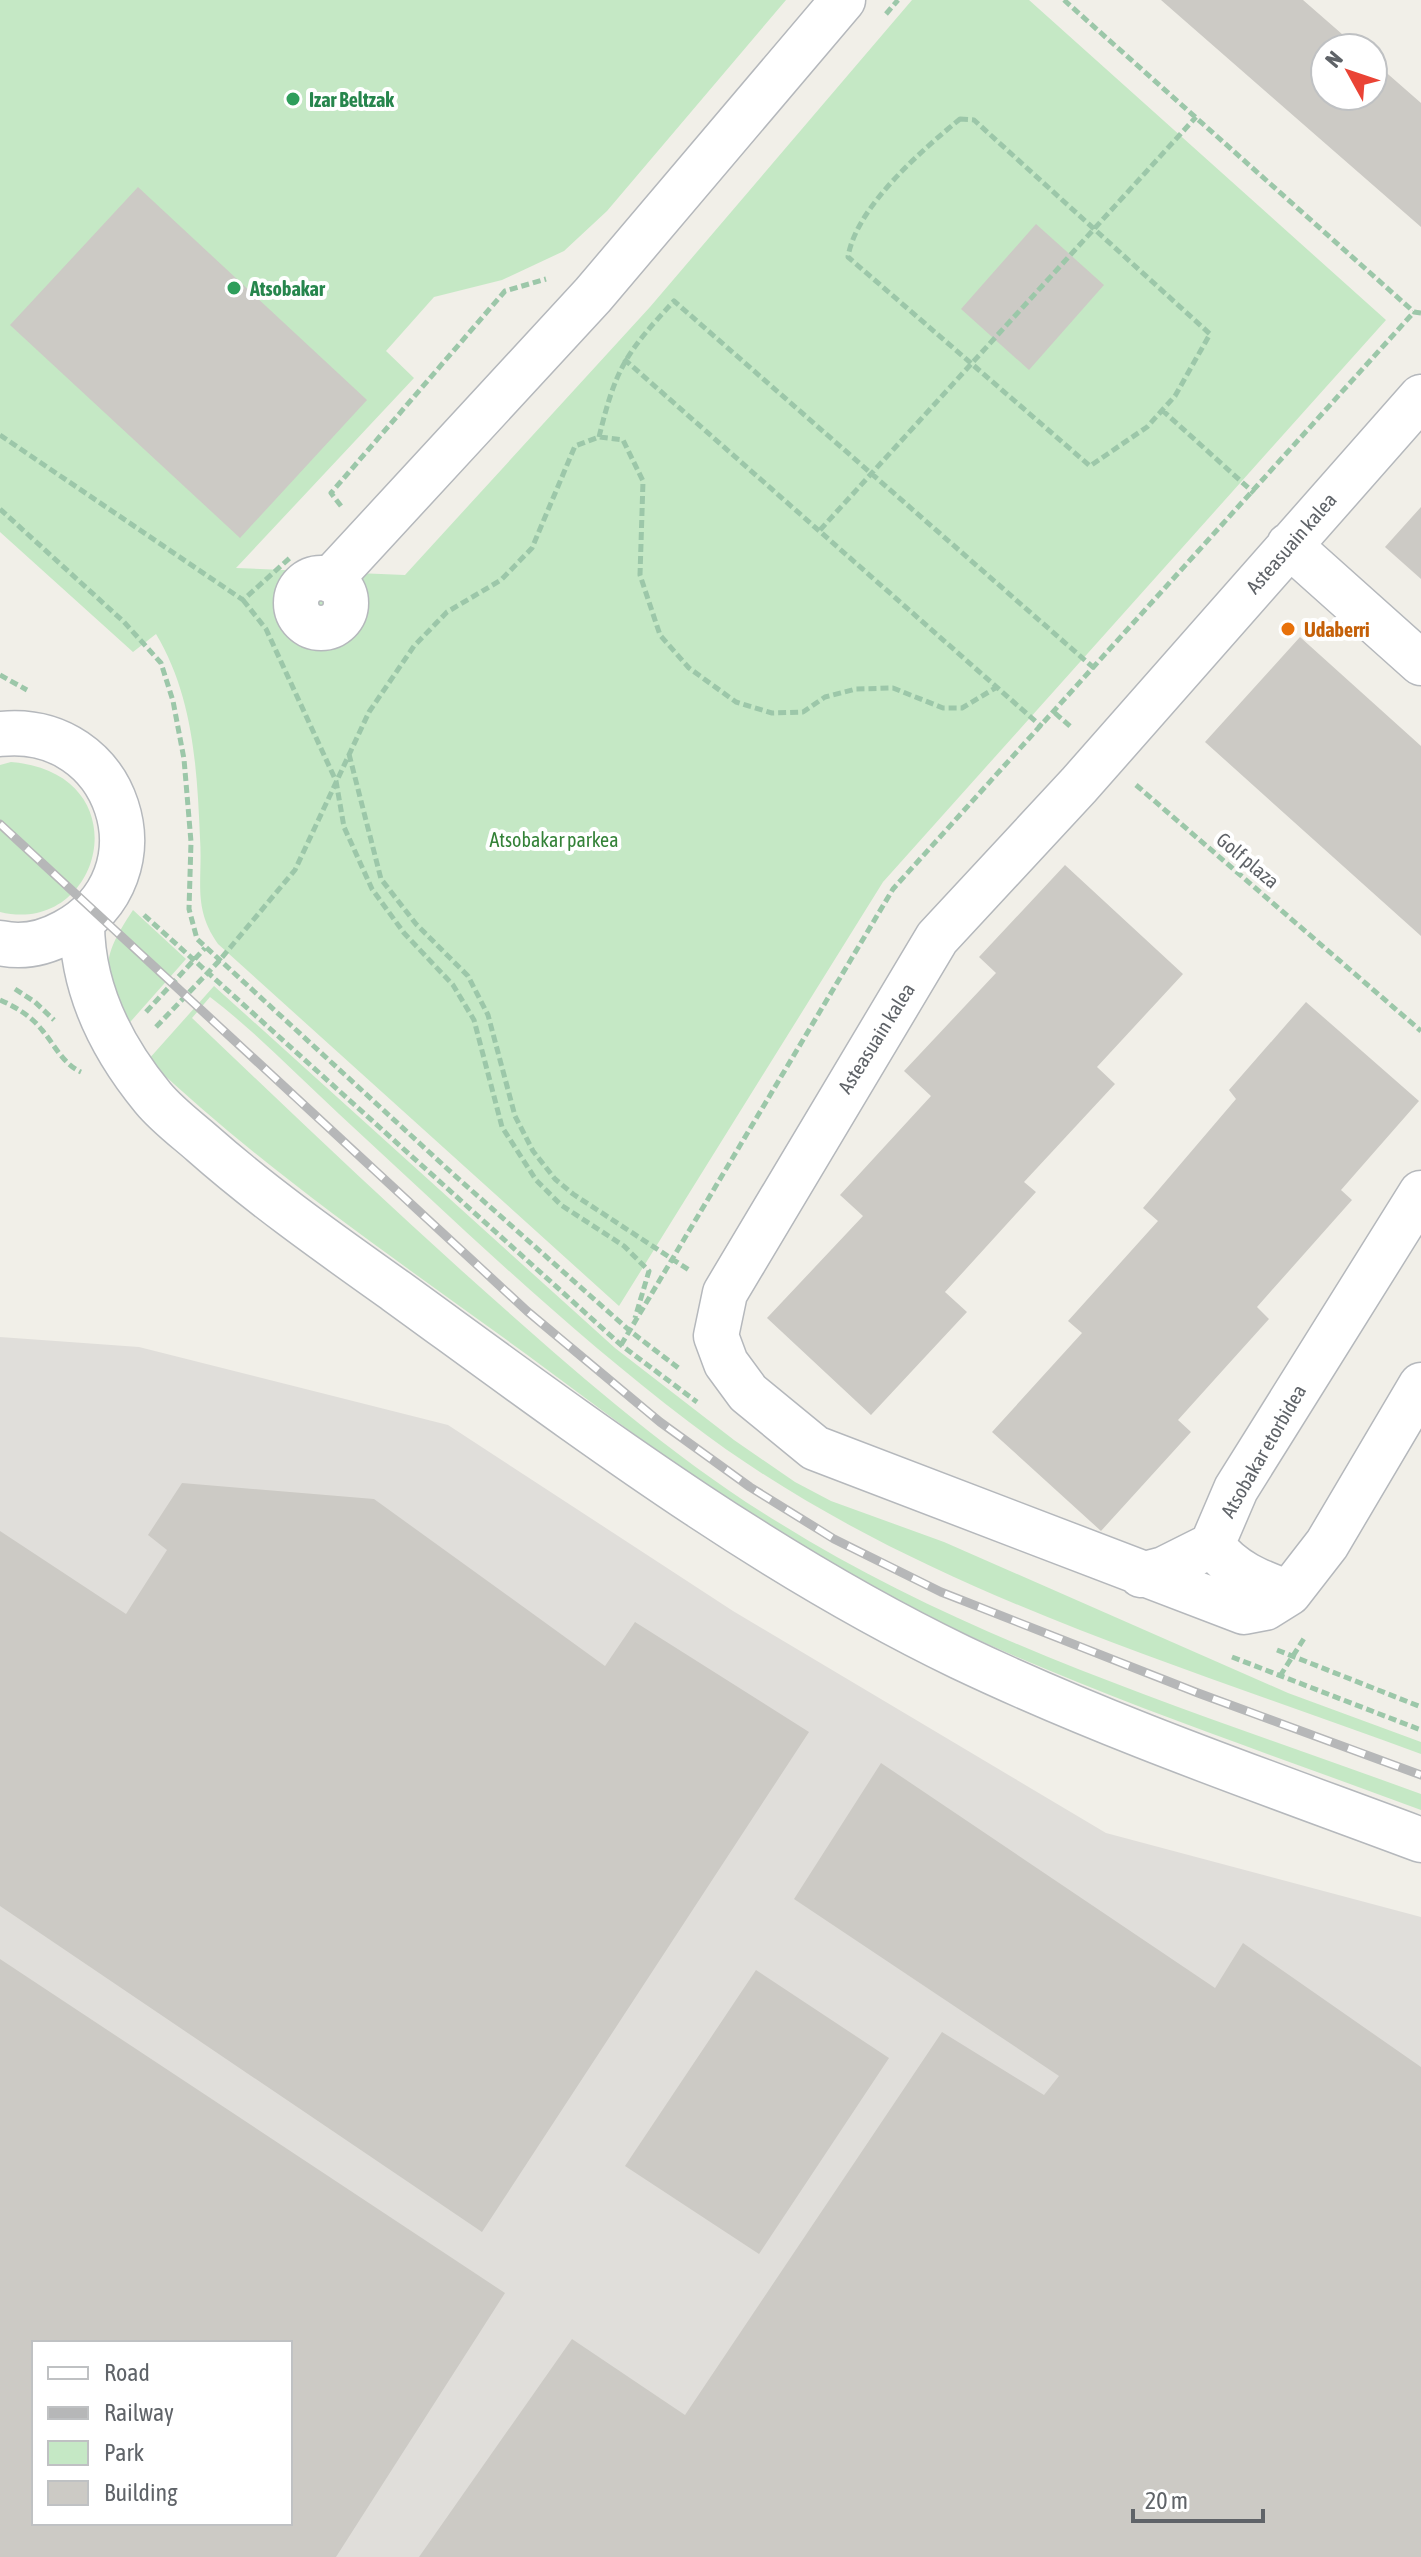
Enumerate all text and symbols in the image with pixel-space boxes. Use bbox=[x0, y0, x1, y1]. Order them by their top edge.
north arrow bbox=[1309, 32, 1389, 112]
text: N bbox=[1320, 46, 1348, 72]
place label: Izar Beltzak bbox=[309, 88, 394, 111]
marker: Izar Beltzak bbox=[284, 90, 302, 108]
place label: Atsobakar bbox=[249, 277, 326, 300]
marker: Atsobakar bbox=[225, 279, 243, 297]
street label: Asteasuain kalea bbox=[1241, 488, 1341, 598]
place label: Udaberri bbox=[1304, 618, 1370, 641]
marker: Udaberri bbox=[1279, 620, 1297, 638]
street label: Golf plaza bbox=[1212, 827, 1284, 893]
park label: Atsobakar parkea bbox=[490, 828, 619, 851]
street label: Asteasuain kalea bbox=[833, 979, 919, 1097]
street label: Atsobakar etorbidea bbox=[1216, 1381, 1310, 1521]
legend bbox=[32, 2341, 292, 2525]
text: Road bbox=[104, 2359, 150, 2386]
text: Railway bbox=[104, 2399, 174, 2426]
text: Park bbox=[104, 2439, 145, 2466]
scale bar bbox=[1133, 2473, 1263, 2523]
text: Building bbox=[104, 2479, 178, 2506]
text: 20 m bbox=[1145, 2487, 1188, 2514]

